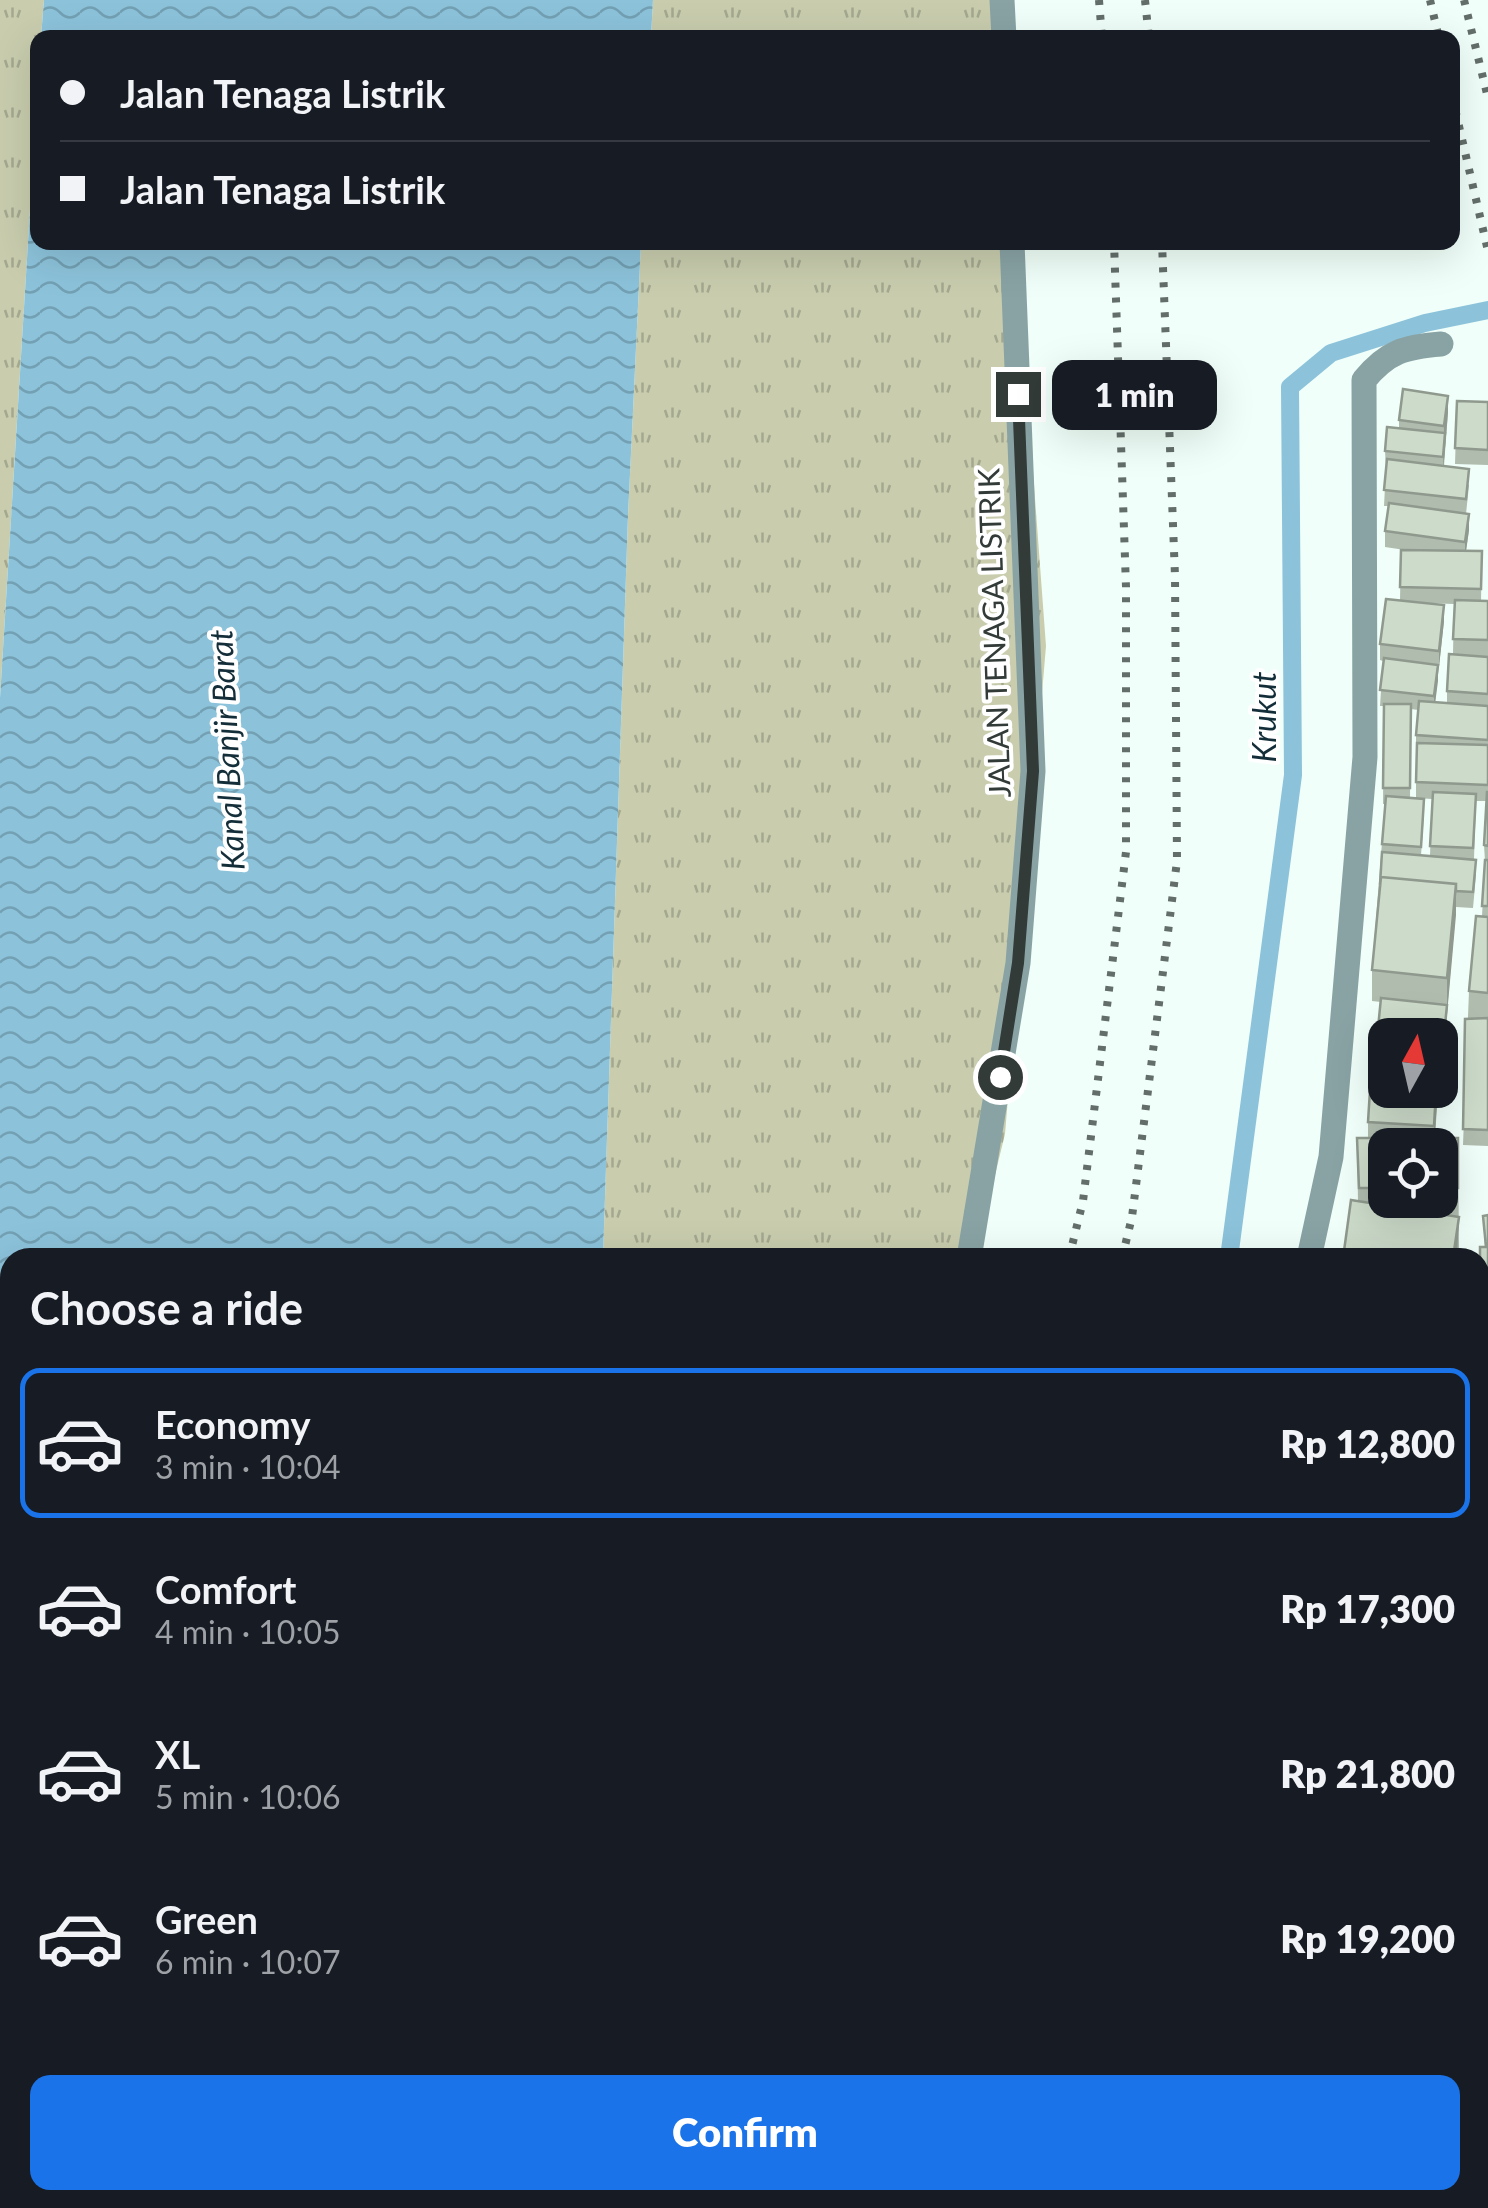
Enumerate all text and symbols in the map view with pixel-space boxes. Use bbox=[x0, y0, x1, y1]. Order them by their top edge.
text: Jalan Tenaga Listrik bbox=[120, 70, 445, 116]
text: Jalan Tenaga Listrik bbox=[120, 166, 445, 212]
callout: 1 min bbox=[1053, 359, 1218, 429]
route end bbox=[996, 372, 1041, 417]
text: 1 min bbox=[1095, 375, 1174, 414]
street label: JALAN TENAGA LISTRIK bbox=[969, 468, 1017, 798]
water label: Kanal Banjir Barat bbox=[200, 628, 252, 872]
water label: Krukut bbox=[1244, 672, 1283, 763]
north arrow bbox=[1368, 1018, 1458, 1108]
map controls bbox=[1368, 1018, 1458, 1218]
route start bbox=[978, 1055, 1023, 1100]
button: locate bbox=[1368, 1128, 1458, 1218]
text: Choose a ride bbox=[30, 1281, 303, 1335]
icon: car bbox=[35, 1398, 125, 1488]
text: Economy bbox=[155, 1401, 310, 1447]
text: Rp 12,800 bbox=[1280, 1420, 1455, 1466]
text: 3 min · 10:04 bbox=[155, 1447, 341, 1486]
icon: car bbox=[35, 1563, 125, 1653]
text: Comfort bbox=[155, 1566, 296, 1612]
text: Rp 17,300 bbox=[1280, 1585, 1455, 1631]
text: 4 min · 10:05 bbox=[155, 1612, 341, 1651]
icon: car bbox=[35, 1728, 125, 1818]
text: XL bbox=[155, 1731, 200, 1777]
text: Rp 21,800 bbox=[1280, 1750, 1455, 1796]
text: 5 min · 10:06 bbox=[155, 1777, 341, 1816]
icon: car bbox=[35, 1893, 125, 1983]
text: Green bbox=[155, 1896, 258, 1942]
text: Rp 19,200 bbox=[1280, 1915, 1455, 1961]
text: 6 min · 10:07 bbox=[155, 1942, 341, 1981]
button: Confirm bbox=[30, 2075, 1460, 2190]

